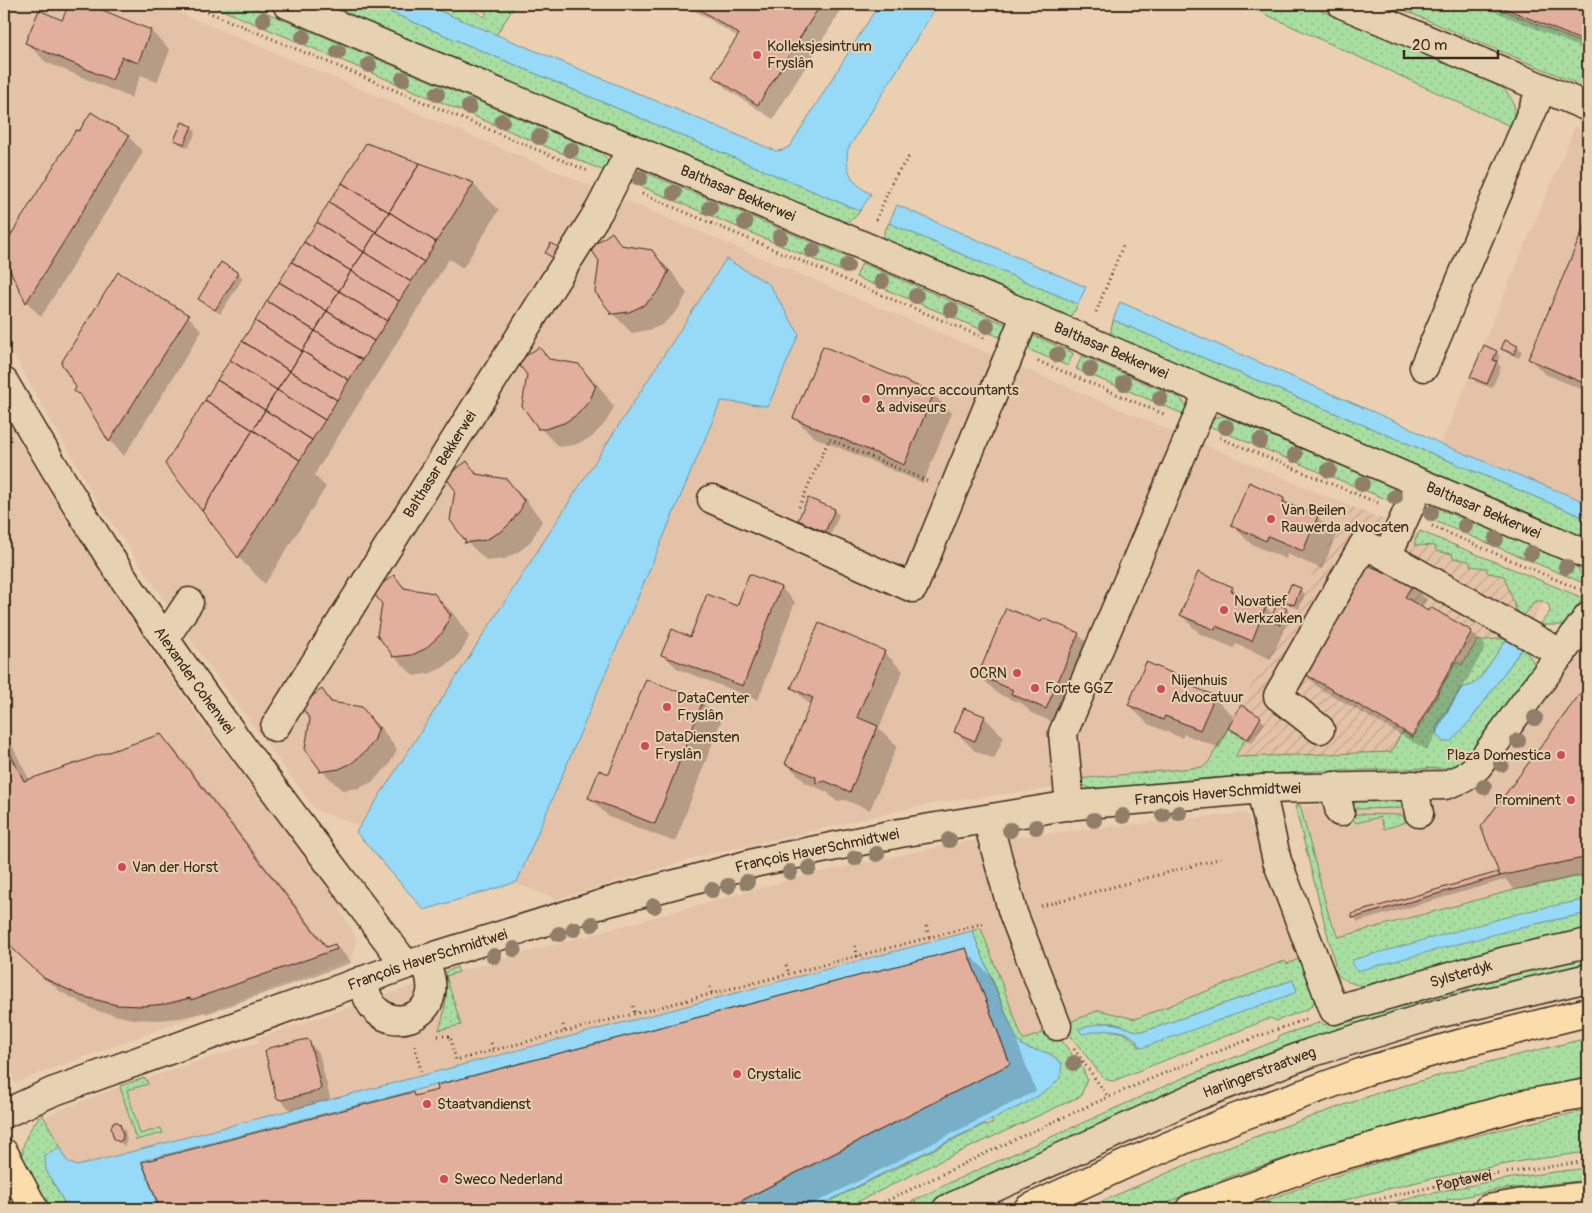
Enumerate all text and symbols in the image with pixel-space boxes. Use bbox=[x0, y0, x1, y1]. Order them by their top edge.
scale bar bbox=[1404, 28, 1498, 60]
text: 20 m bbox=[1412, 36, 1447, 55]
place label: Kolleksjesintrum Fryslân bbox=[767, 37, 872, 73]
marker: Kolleksjesintrum Fryslân bbox=[751, 49, 763, 61]
street label: Balthasar Bekkerwei bbox=[678, 161, 799, 226]
street label: Balthasar Bekkerwei bbox=[1051, 318, 1172, 384]
place label: Omnyacc accountants & adviseurs bbox=[876, 381, 1019, 417]
marker: Omnyacc accountants & adviseurs bbox=[860, 393, 872, 405]
street label: Balthasar Bekkerwei bbox=[399, 407, 481, 522]
street label: Balthasar Bekkerwei bbox=[1423, 477, 1544, 543]
place label: Van Beilen Rauwerda advocaten bbox=[1281, 501, 1409, 537]
marker: Van Beilen Rauwerda advocaten bbox=[1265, 513, 1277, 525]
place label: Novatief Werkzaken bbox=[1234, 592, 1302, 628]
marker: Novatief Werkzaken bbox=[1218, 604, 1230, 616]
street label: Alexander Cohenwei bbox=[150, 623, 239, 738]
place label: OCRN bbox=[969, 664, 1007, 683]
marker: OCRN bbox=[1011, 667, 1023, 679]
place label: Nijenhuis Advocatuur bbox=[1171, 671, 1244, 707]
place label: Forte GGZ bbox=[1045, 679, 1114, 698]
marker: Forte GGZ bbox=[1029, 682, 1041, 694]
marker: Nijenhuis Advocatuur bbox=[1155, 683, 1167, 695]
place label: DataCenter Fryslân bbox=[677, 689, 750, 725]
marker: DataCenter Fryslân bbox=[661, 701, 673, 713]
place label: DataDiensten Fryslân bbox=[655, 728, 740, 764]
marker: DataDiensten Fryslân bbox=[639, 740, 651, 752]
place label: Plaza Domestica bbox=[1446, 746, 1551, 765]
marker: Plaza Domestica bbox=[1555, 749, 1567, 761]
street label: François HaverSchmidtwei bbox=[1134, 779, 1301, 810]
place label: Prominent bbox=[1495, 791, 1562, 810]
marker: Prominent bbox=[1565, 794, 1577, 806]
street label: François HaverSchmidtwei bbox=[733, 824, 901, 877]
place label: Van der Horst bbox=[132, 858, 219, 877]
marker: Van der Horst bbox=[116, 861, 128, 873]
street label: François HaverSchmidtwei bbox=[345, 924, 510, 995]
street label: Sylsterdyk bbox=[1428, 956, 1495, 992]
street label: Harlingerstraatweg bbox=[1200, 1042, 1318, 1102]
place label: Crystalic bbox=[747, 1065, 802, 1084]
marker: Crystalic bbox=[731, 1068, 743, 1080]
place label: Staatvandienst bbox=[437, 1095, 532, 1114]
marker: Staatvandienst bbox=[421, 1098, 433, 1110]
street label: Poptawei bbox=[1434, 1165, 1493, 1195]
place label: Sweco Nederland bbox=[454, 1170, 563, 1189]
marker: Sweco Nederland bbox=[438, 1173, 450, 1185]

